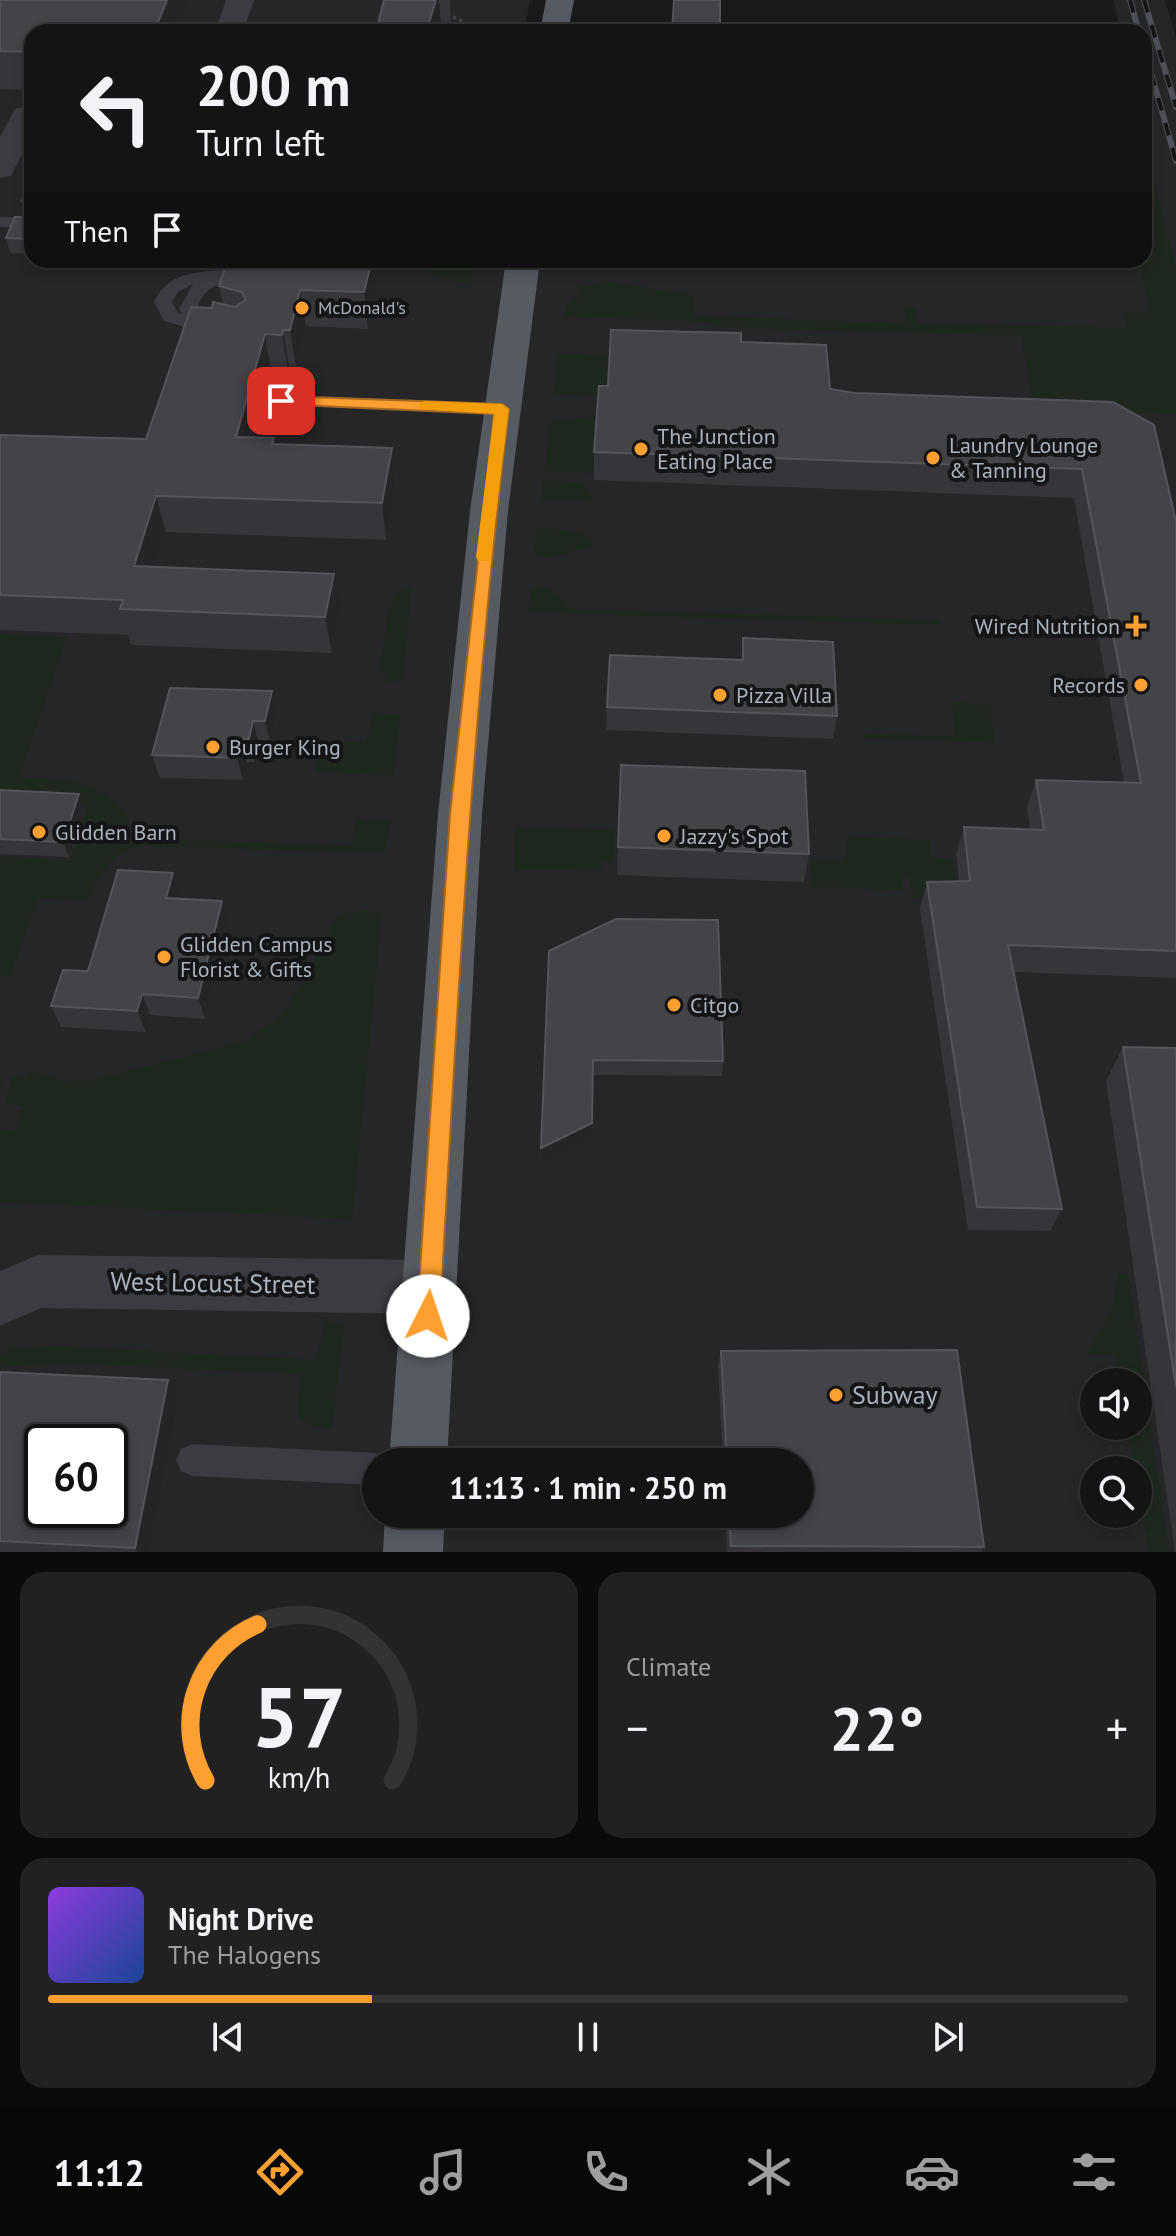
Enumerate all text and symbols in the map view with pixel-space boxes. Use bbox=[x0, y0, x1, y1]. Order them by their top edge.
text: 200 m bbox=[196, 49, 351, 121]
icon: left bbox=[64, 56, 168, 160]
text: Turn left bbox=[196, 119, 325, 166]
icon: arrive bbox=[145, 208, 189, 252]
text: Then bbox=[64, 211, 129, 250]
place label: McDonald's bbox=[318, 296, 406, 319]
marker: McDonald's bbox=[293, 299, 311, 317]
pin bbox=[247, 367, 315, 435]
icon: arrive bbox=[259, 379, 303, 423]
place label: The Junction Eating Place bbox=[657, 422, 776, 475]
place label: Laundry Lounge & Tanning bbox=[949, 431, 1098, 484]
marker: The Junction Eating Place bbox=[632, 440, 650, 458]
marker: Laundry Lounge & Tanning bbox=[924, 449, 942, 467]
place label: Wired Nutrition bbox=[975, 612, 1120, 640]
marker: Wired Nutrition bbox=[1127, 617, 1145, 635]
place label: Records bbox=[1052, 671, 1125, 699]
marker: Records bbox=[1132, 676, 1150, 694]
place label: Pizza Villa bbox=[736, 681, 832, 709]
marker: Pizza Villa bbox=[711, 686, 729, 704]
place label: Burger King bbox=[229, 733, 341, 761]
marker: Burger King bbox=[204, 738, 222, 756]
place label: Glidden Barn bbox=[55, 818, 177, 846]
place label: Jazzy's Spot bbox=[679, 822, 789, 850]
marker: Glidden Barn bbox=[30, 823, 48, 841]
marker: Jazzy's Spot bbox=[655, 827, 673, 845]
place label: Glidden Campus Florist & Gifts bbox=[180, 930, 333, 983]
marker: Glidden Campus Florist & Gifts bbox=[155, 948, 173, 966]
place label: Citgo bbox=[690, 991, 739, 1019]
marker: Citgo bbox=[665, 996, 683, 1014]
street label: West Locust Street bbox=[110, 1264, 316, 1301]
position arrow bbox=[386, 1274, 470, 1358]
map controls bbox=[1080, 1368, 1152, 1528]
button: sound bbox=[1080, 1368, 1152, 1440]
place label: Subway bbox=[852, 1378, 938, 1411]
marker: Subway bbox=[827, 1386, 845, 1404]
speed limit sign: 60 bbox=[24, 1424, 128, 1528]
button: search bbox=[1080, 1456, 1152, 1528]
text: 11:13 · 1 min · 250 m bbox=[449, 1468, 727, 1507]
text: Climate bbox=[626, 1650, 711, 1683]
text: 57 bbox=[252, 1662, 346, 1770]
text: 22° bbox=[830, 1689, 924, 1767]
text: − bbox=[626, 1699, 648, 1756]
text: + bbox=[1106, 1699, 1128, 1756]
text: km/h bbox=[268, 1759, 330, 1796]
text: Night Drive bbox=[168, 1899, 314, 1938]
text: The Halogens bbox=[168, 1938, 321, 1971]
icon: previous bbox=[206, 2015, 250, 2059]
icon: pause bbox=[566, 2015, 610, 2059]
icon: next bbox=[926, 2015, 970, 2059]
icon: directions bbox=[252, 2144, 308, 2200]
icon: music bbox=[415, 2144, 471, 2200]
icon: phone bbox=[578, 2144, 634, 2200]
icon: climate bbox=[741, 2144, 797, 2200]
icon: car bbox=[904, 2144, 960, 2200]
icon: filters bbox=[1066, 2144, 1122, 2200]
text: 11:12 bbox=[53, 2149, 145, 2196]

